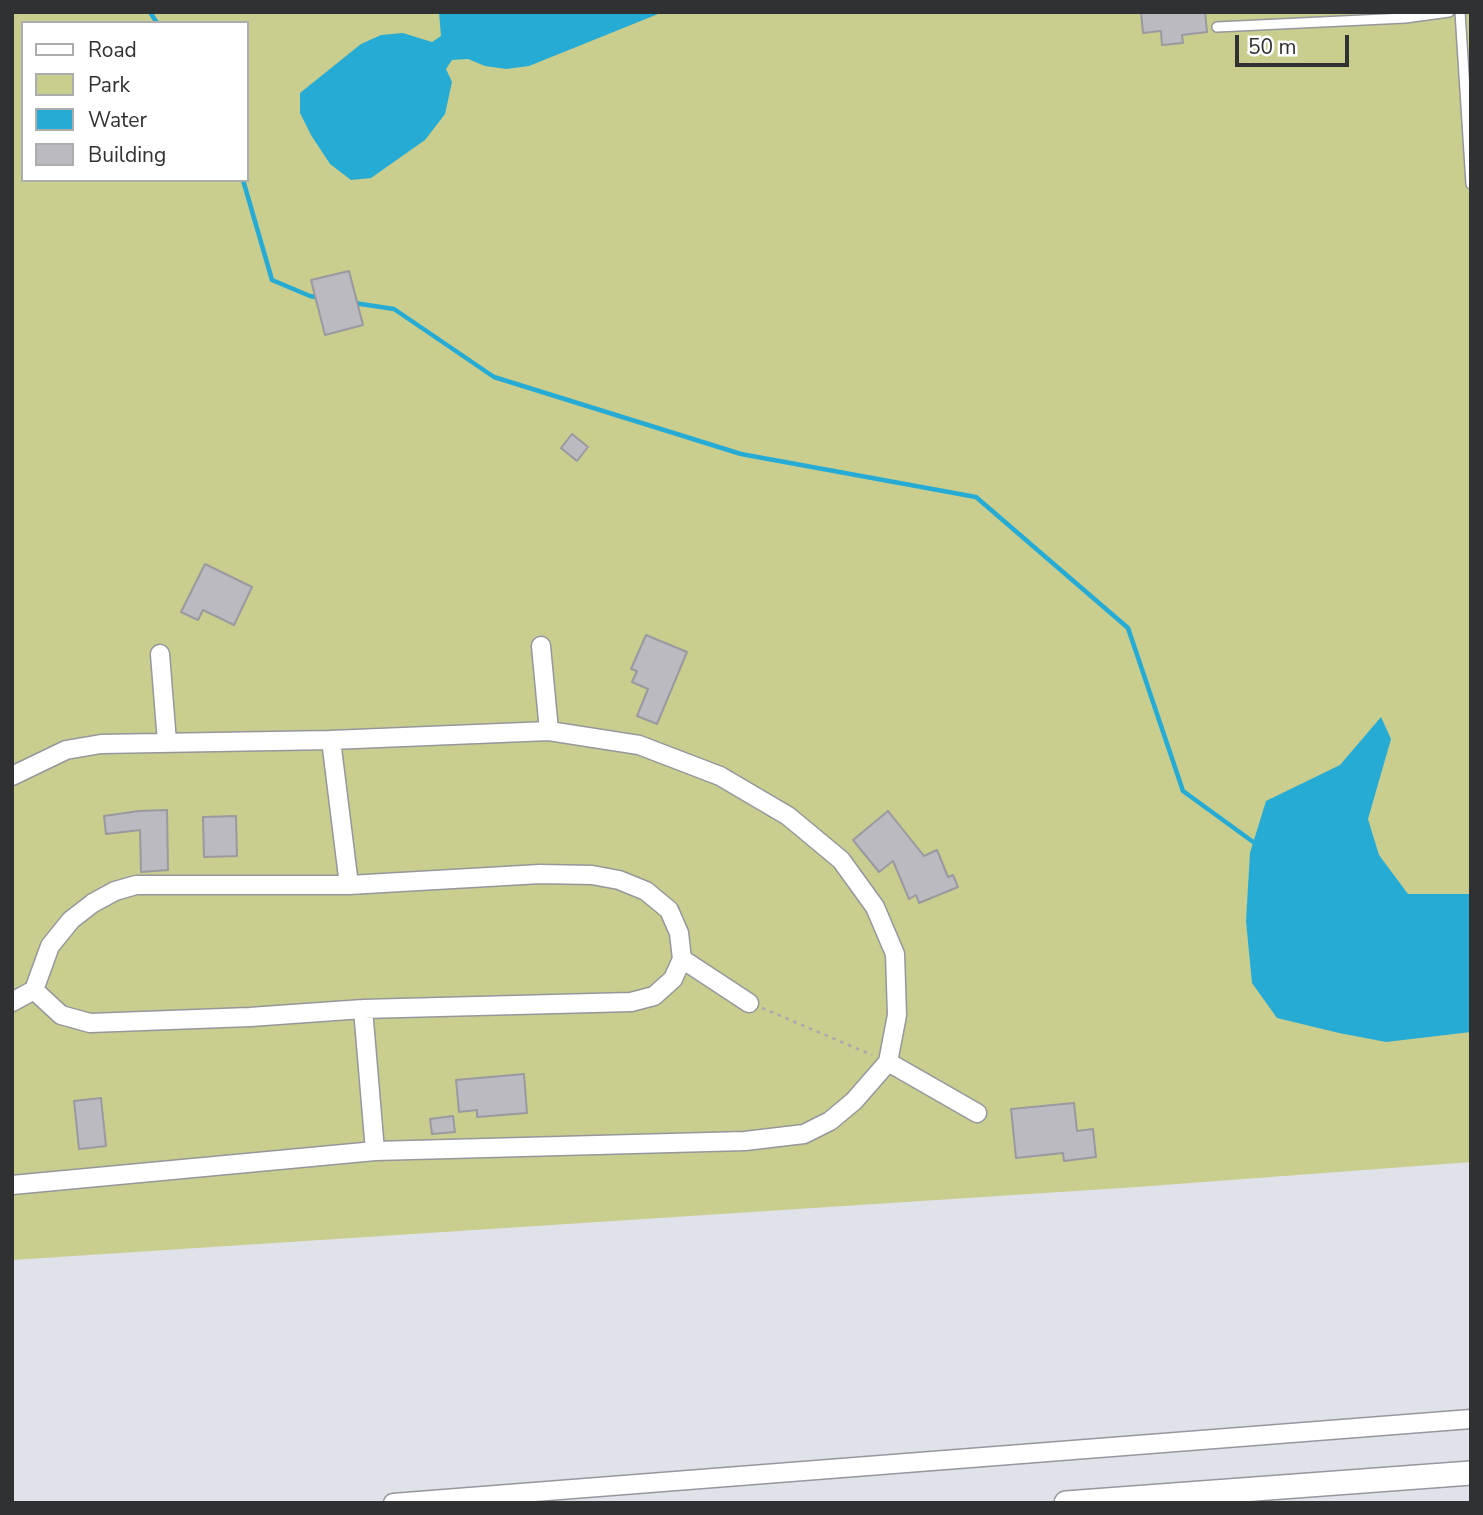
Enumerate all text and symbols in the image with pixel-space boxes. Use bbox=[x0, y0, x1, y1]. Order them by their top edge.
legend bbox=[21, 21, 248, 182]
scale bar bbox=[1238, 21, 1352, 65]
text: 50 m bbox=[1248, 33, 1297, 61]
text: Road bbox=[88, 36, 137, 64]
text: Park bbox=[88, 71, 130, 99]
text: Water bbox=[88, 106, 147, 134]
text: Building bbox=[88, 141, 166, 169]

